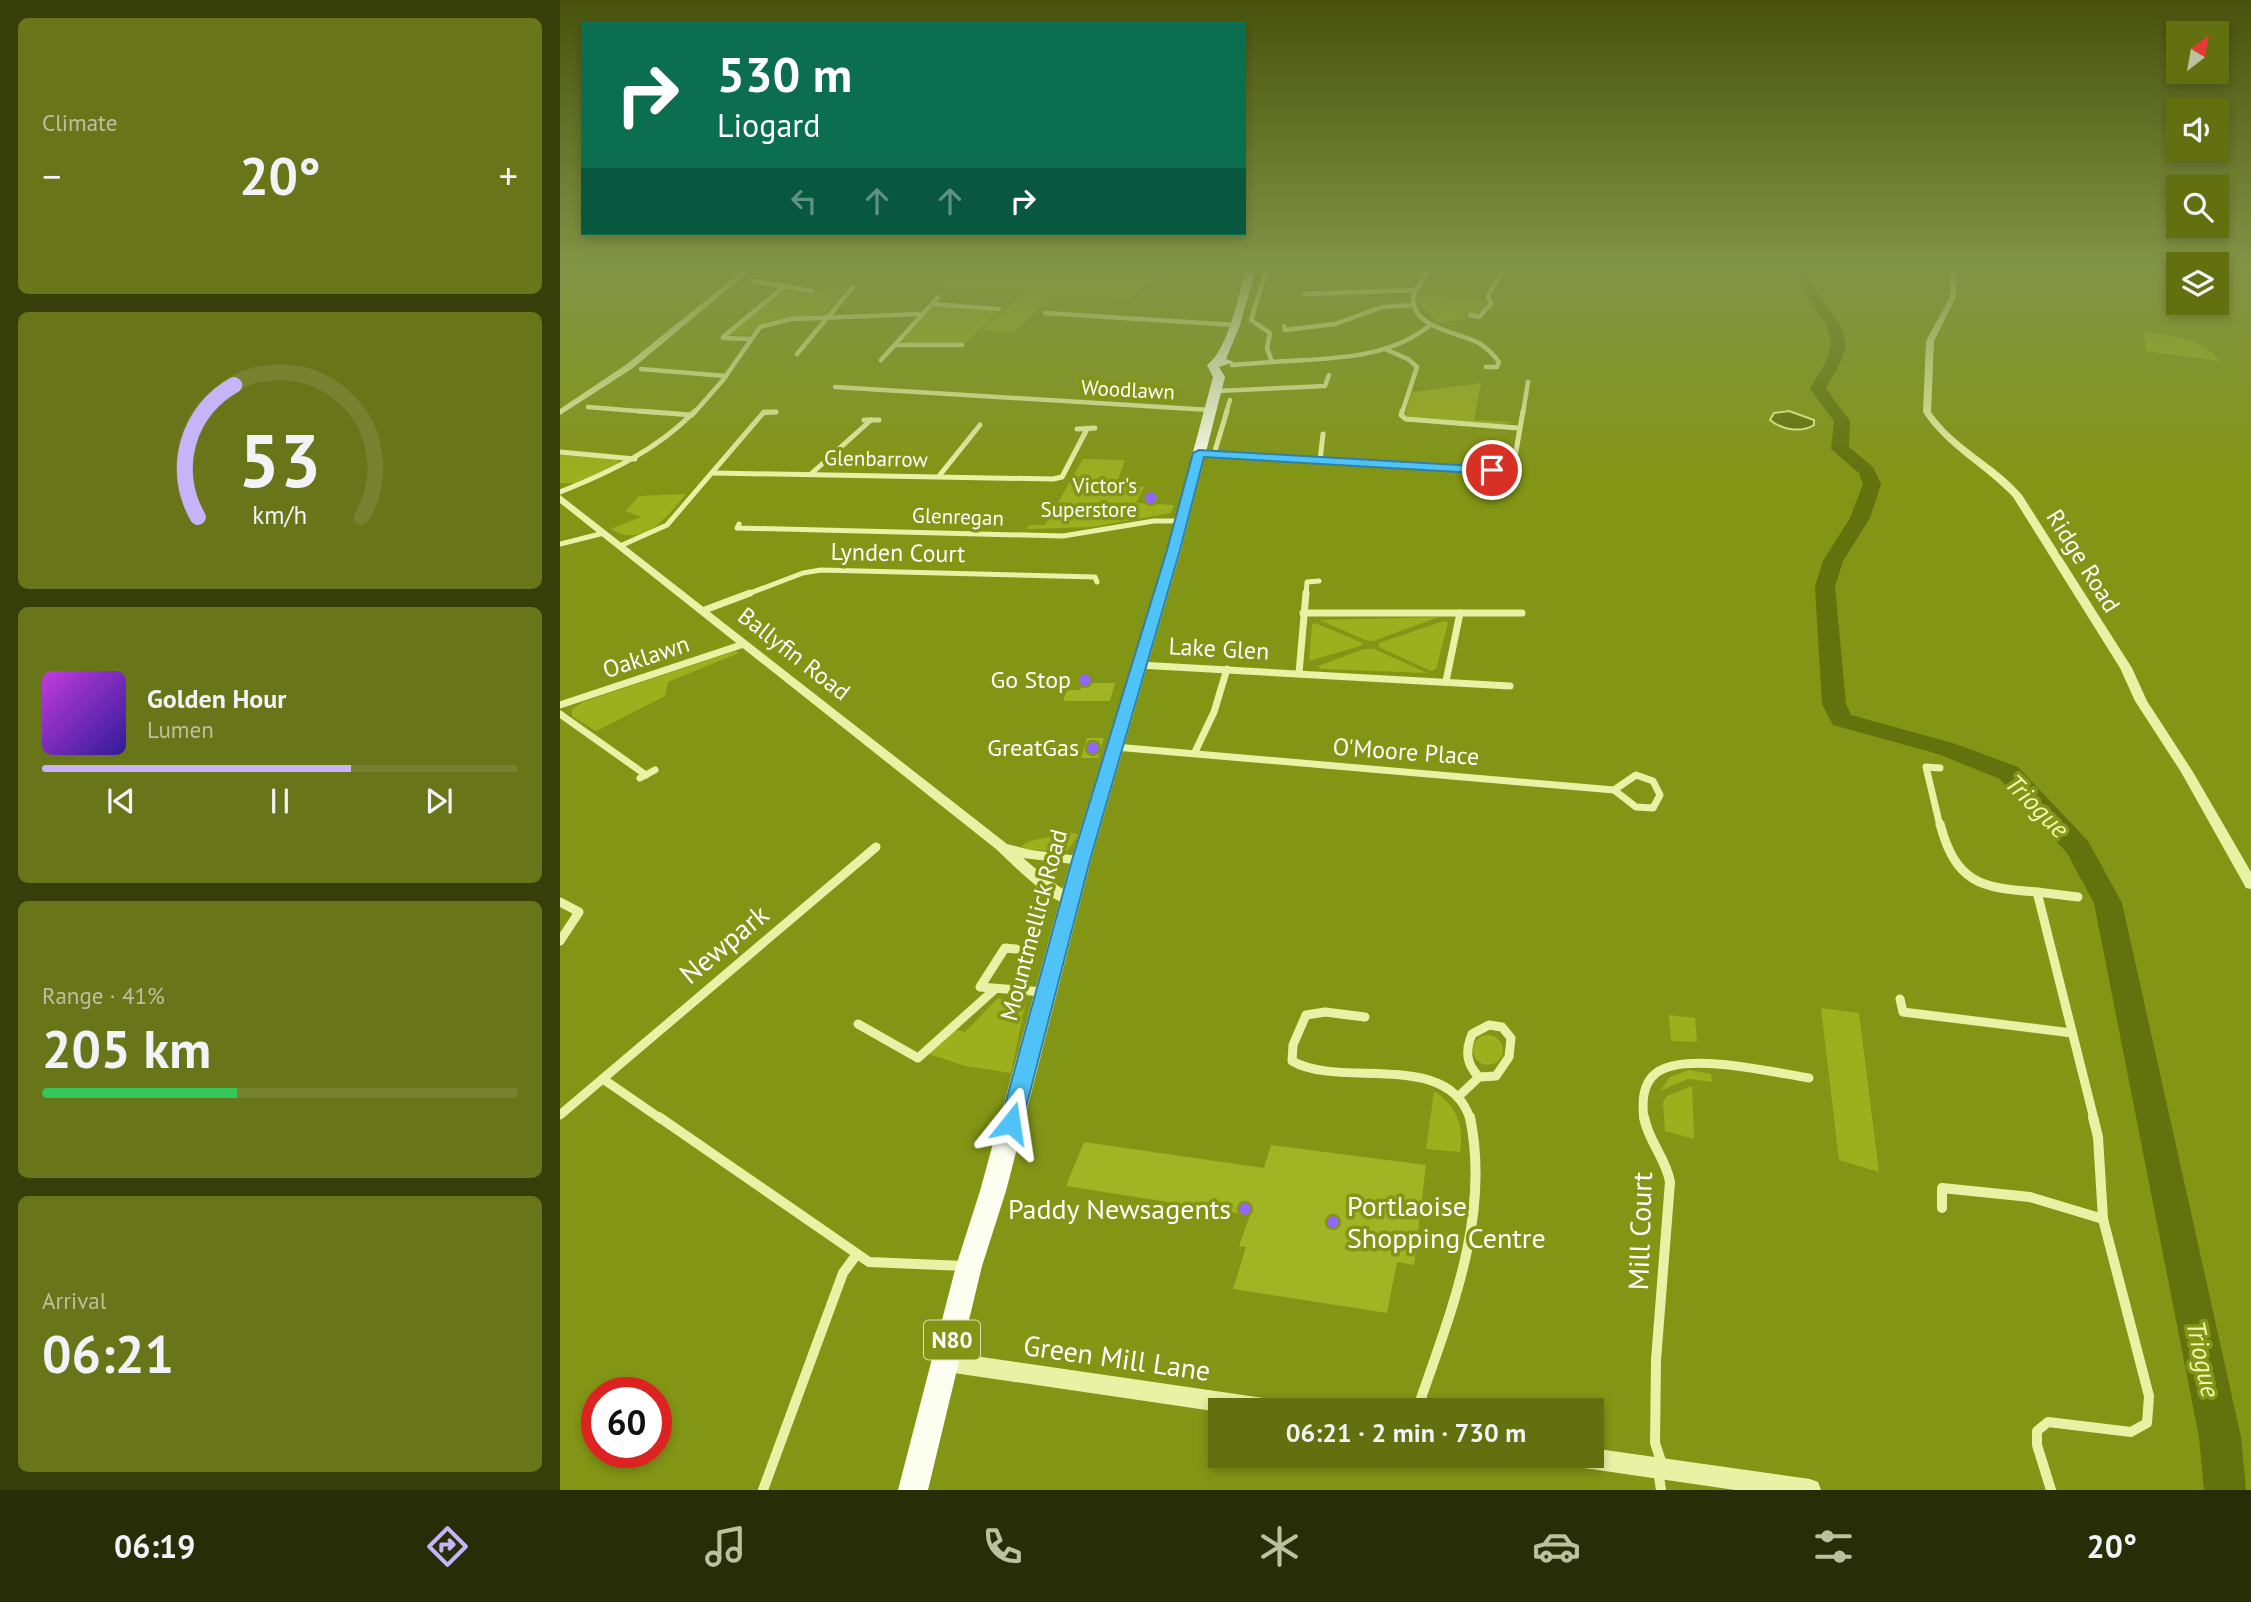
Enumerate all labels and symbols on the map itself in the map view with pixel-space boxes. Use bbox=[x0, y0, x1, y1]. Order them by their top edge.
north arrow bbox=[2166, 21, 2230, 84]
street label: Woodlawn bbox=[1080, 374, 1176, 405]
pin bbox=[1462, 440, 1522, 500]
street label: Glenbarrow bbox=[824, 444, 929, 473]
place label: Victor's Superstore bbox=[1041, 472, 1137, 523]
marker: Victor's Superstore bbox=[1143, 490, 1159, 506]
street label: Glenregan bbox=[912, 501, 1004, 532]
street label: Ridge Road bbox=[2040, 503, 2127, 618]
street label: Lynden Court bbox=[830, 536, 966, 569]
street label: Ballyfin Road bbox=[732, 600, 857, 707]
street label: Oaklawn bbox=[598, 628, 693, 685]
street label: Lake Glen bbox=[1168, 630, 1270, 667]
place label: Go Stop bbox=[991, 664, 1071, 695]
marker: Go Stop bbox=[1077, 672, 1093, 688]
street label: O'Moore Place bbox=[1332, 731, 1480, 772]
place label: GreatGas bbox=[987, 732, 1079, 763]
marker: GreatGas bbox=[1085, 740, 1101, 756]
water label: Triogue bbox=[1998, 767, 2076, 845]
street label: Mountmellick Road bbox=[993, 826, 1074, 1024]
street label: Newpark bbox=[671, 895, 776, 992]
position arrow bbox=[974, 1086, 1048, 1160]
street label: Mill Court bbox=[1619, 1171, 1660, 1291]
place label: Portlaoise Shopping Centre bbox=[1347, 1187, 1546, 1256]
place label: Paddy Newsagents bbox=[1008, 1190, 1231, 1227]
marker: Paddy Newsagents bbox=[1237, 1201, 1253, 1217]
marker: Portlaoise Shopping Centre bbox=[1325, 1214, 1341, 1230]
water label: Triogue bbox=[2179, 1318, 2228, 1400]
road number: N80 bbox=[924, 1320, 980, 1359]
street label: Green Mill Lane bbox=[1021, 1326, 1213, 1389]
speed limit sign: 60 bbox=[581, 1377, 672, 1468]

